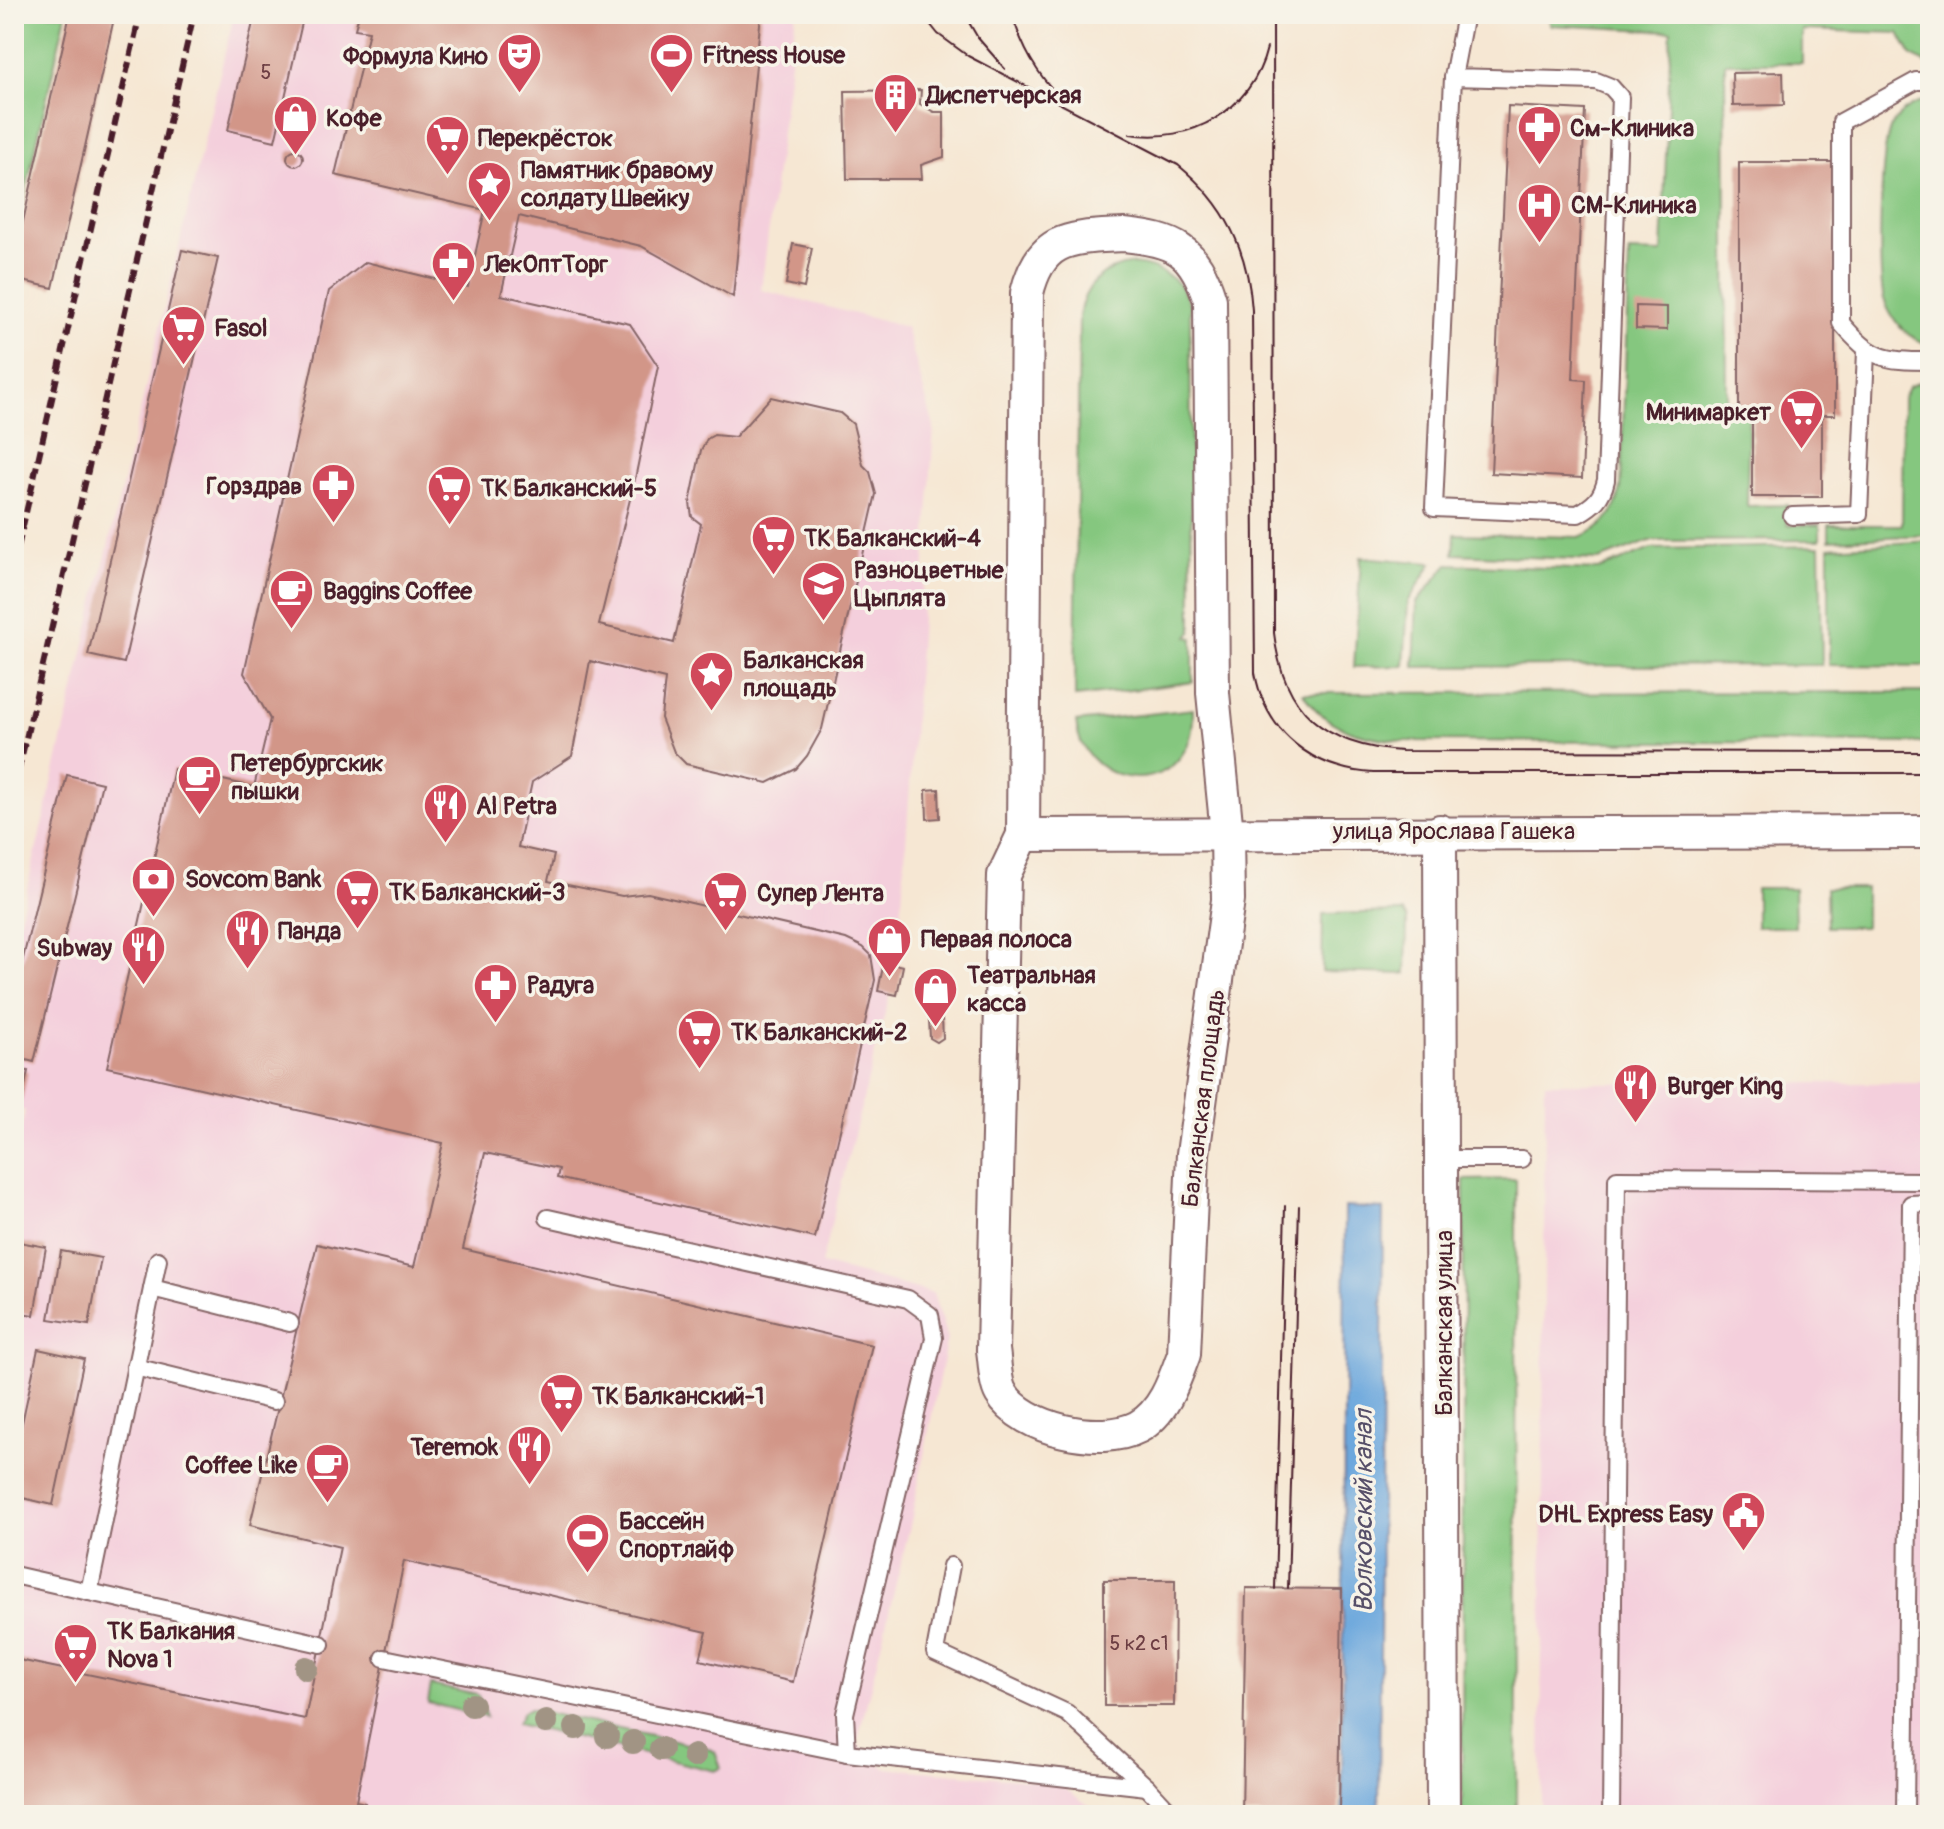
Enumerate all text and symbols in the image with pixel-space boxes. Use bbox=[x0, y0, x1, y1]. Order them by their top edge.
sports icon: Fitness House bbox=[647, 31, 695, 94]
theatre icon: Формула Кино bbox=[495, 32, 543, 95]
place label: Fitness House bbox=[702, 41, 846, 70]
place label: Формула Кино bbox=[342, 42, 488, 71]
house number: 5 bbox=[261, 60, 271, 85]
building icon: Диспетчерская bbox=[871, 71, 919, 134]
place label: Диспетчерская bbox=[924, 81, 1082, 110]
shop icon: Кофе bbox=[271, 94, 319, 157]
place label: Кофе bbox=[326, 104, 383, 133]
pharmacy icon: См-Клиника bbox=[1515, 104, 1563, 167]
supermarket icon: Перекрёсток bbox=[423, 114, 471, 177]
place label: См-Клиника bbox=[1570, 114, 1694, 143]
place label: Перекрёсток bbox=[478, 124, 613, 153]
place label: Памятник бравому солдату Швейку bbox=[520, 156, 714, 213]
place icon: Памятник бравому солдату Швейку bbox=[466, 160, 514, 223]
hospital icon: СМ-Клиника bbox=[1516, 181, 1564, 244]
place label: СМ-Клиника bbox=[1571, 191, 1697, 220]
pharmacy icon: ЛекОптТорг bbox=[429, 240, 477, 303]
place label: ЛекОптТорг bbox=[483, 250, 609, 279]
supermarket icon: Fasol bbox=[159, 304, 207, 367]
place label: Fasol bbox=[214, 314, 268, 343]
supermarket icon: Минимаркет bbox=[1778, 388, 1826, 451]
place label: Минимаркет bbox=[1646, 398, 1772, 427]
pharmacy icon: Горздрав bbox=[309, 462, 357, 525]
supermarket icon: ТК Балканский-5 bbox=[426, 464, 474, 527]
place label: Горздрав bbox=[206, 472, 302, 501]
place label: ТК Балканский-5 bbox=[480, 474, 657, 503]
supermarket icon: ТК Балканский-4 bbox=[749, 514, 797, 577]
place label: ТК Балканский-4 bbox=[803, 524, 981, 553]
place label: Разноцветные Цыплята bbox=[854, 556, 1005, 613]
school or university icon: Разноцветные Цыплята bbox=[799, 560, 847, 623]
cafe icon: Baggins Coffee bbox=[268, 567, 316, 630]
place label: Baggins Coffee bbox=[323, 577, 473, 606]
place label: Балканская площадь bbox=[743, 646, 864, 703]
place icon: Балканская площадь bbox=[688, 650, 736, 713]
place label: Петербургскик пышки bbox=[231, 749, 384, 806]
cafe icon: Петербургскик пышки bbox=[176, 753, 224, 816]
restaurant icon: Al Petra bbox=[421, 782, 469, 845]
place label: Al Petra bbox=[476, 792, 557, 821]
street label: улица Ярослава Гашека bbox=[1332, 817, 1575, 846]
bank icon: Sovcom Bank bbox=[130, 855, 178, 918]
place label: Sovcom Bank bbox=[185, 865, 322, 894]
supermarket icon: ТК Балканский-3 bbox=[334, 868, 382, 931]
supermarket icon: Супер Лента bbox=[702, 869, 750, 932]
place label: ТК Балканский-3 bbox=[388, 878, 565, 907]
place label: Супер Лента bbox=[757, 879, 884, 908]
restaurant icon: Панда bbox=[223, 907, 271, 970]
shop icon: Первая полоса bbox=[866, 915, 914, 978]
place label: Панда bbox=[278, 917, 341, 946]
restaurant icon: Subway bbox=[119, 924, 167, 987]
place label: Первая полоса bbox=[921, 925, 1072, 954]
place label: Subway bbox=[37, 934, 113, 963]
pharmacy icon: Радуга bbox=[472, 961, 520, 1024]
place label: Театральная касса bbox=[966, 961, 1096, 1018]
shop icon: Театральная касса bbox=[912, 965, 960, 1028]
place label: Радуга bbox=[527, 971, 594, 1000]
street label: Балканская площадь bbox=[1176, 987, 1231, 1209]
supermarket icon: ТК Балканский-2 bbox=[676, 1008, 724, 1071]
place label: ТК Балканский-2 bbox=[730, 1018, 907, 1047]
restaurant icon: Burger King bbox=[1612, 1062, 1660, 1125]
place label: Burger King bbox=[1667, 1072, 1783, 1101]
street label: Балканская улица bbox=[1430, 1230, 1459, 1416]
supermarket icon: ТК Балканский-1 bbox=[537, 1372, 585, 1435]
place label: ТК Балканский-1 bbox=[591, 1382, 764, 1411]
water label: Волковский канал bbox=[1348, 1407, 1380, 1613]
restaurant icon: Teremok bbox=[505, 1423, 553, 1486]
place label: Teremok bbox=[409, 1433, 499, 1462]
cafe icon: Coffee Like bbox=[304, 1441, 352, 1504]
place label: Coffee Like bbox=[185, 1451, 298, 1480]
public building icon: DHL Express Easy bbox=[1720, 1490, 1768, 1553]
place label: DHL Express Easy bbox=[1538, 1500, 1714, 1529]
place label: Бассейн Спортлайф bbox=[619, 1507, 735, 1564]
sports icon: Бассейн Спортлайф bbox=[564, 1511, 612, 1574]
place label: ТК Балкания Nova 1 bbox=[106, 1617, 235, 1674]
supermarket icon: ТК Балкания Nova 1 bbox=[52, 1621, 100, 1684]
house number: 5 к2 с1 bbox=[1110, 1631, 1169, 1656]

